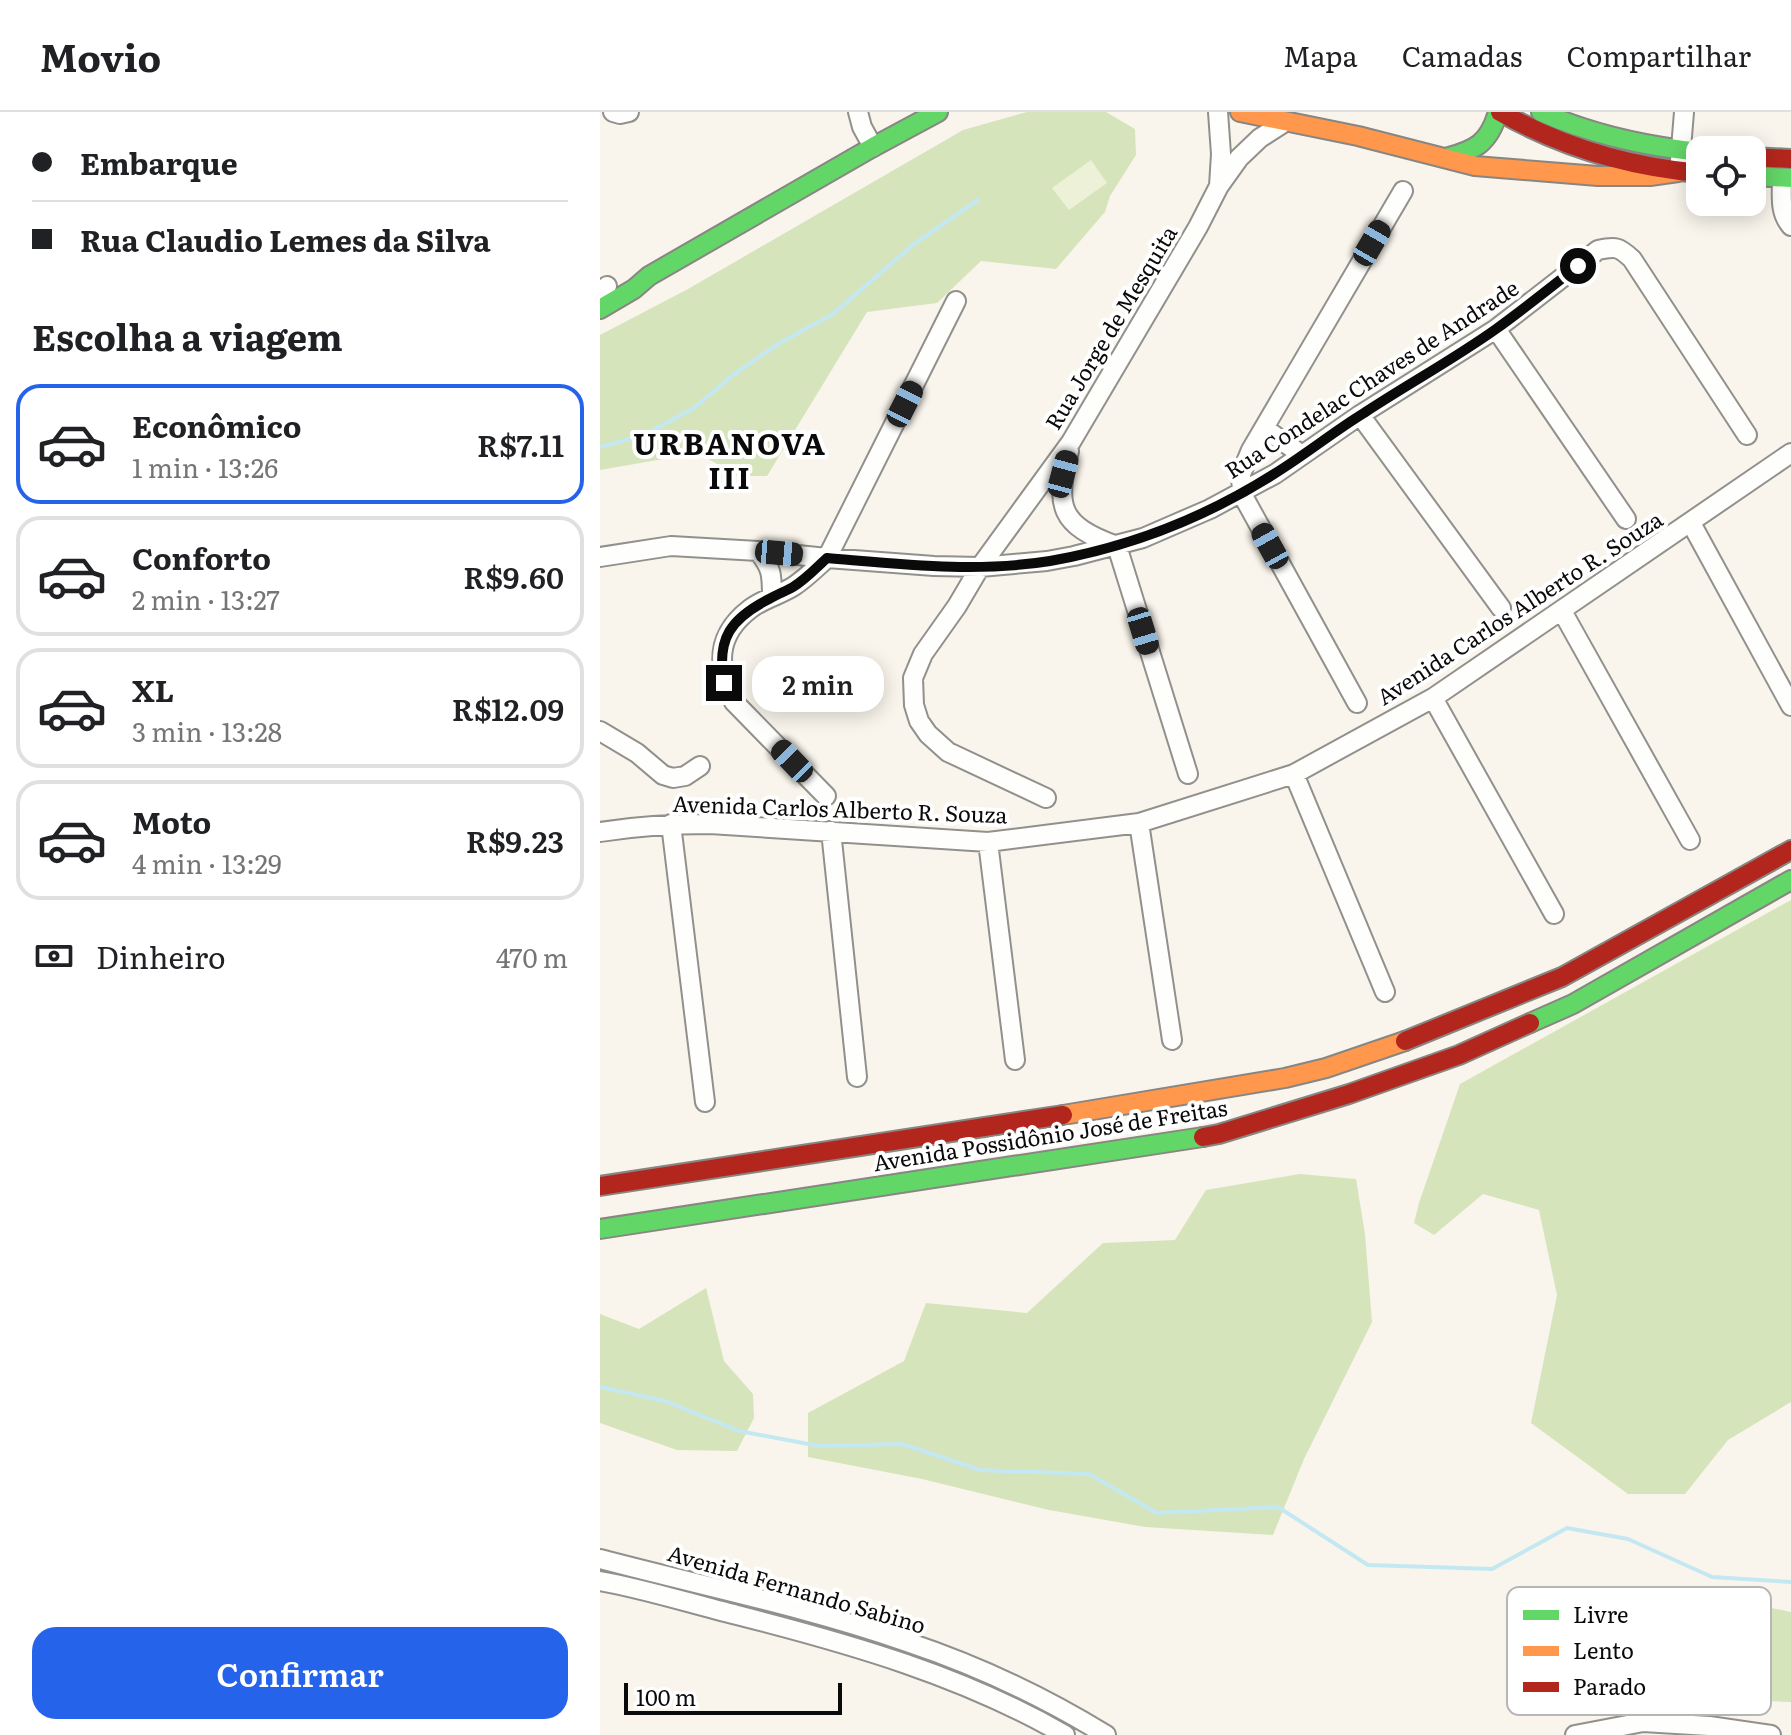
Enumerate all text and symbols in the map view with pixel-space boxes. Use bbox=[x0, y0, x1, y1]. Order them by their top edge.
text: Movio bbox=[40, 27, 161, 84]
text: Mapa bbox=[1283, 34, 1358, 76]
text: Camadas bbox=[1402, 34, 1522, 76]
text: Compartilhar bbox=[1566, 34, 1751, 76]
map controls bbox=[1686, 136, 1766, 216]
button: locate bbox=[1686, 136, 1766, 216]
text: Embarque bbox=[80, 140, 238, 184]
car bbox=[1350, 216, 1394, 270]
text: Rua Claudio Lemes da Silva bbox=[80, 217, 491, 261]
street label: Rua Jorge de Mesquita bbox=[1036, 218, 1184, 435]
route start bbox=[1560, 248, 1596, 284]
street label: Rua Condelac Chaves de Andrade bbox=[1218, 270, 1524, 486]
text: Escolha a viagem bbox=[32, 309, 343, 362]
car bbox=[883, 377, 927, 431]
text: Econômico bbox=[132, 403, 301, 447]
icon: car bbox=[36, 408, 108, 480]
district label: URBANOVA III bbox=[633, 420, 827, 498]
text: R$7.11 bbox=[477, 422, 564, 466]
text: 1 min · 13:26 bbox=[132, 447, 278, 486]
car bbox=[1045, 448, 1081, 500]
street label: Avenida Carlos Alberto R. Souza bbox=[1370, 502, 1669, 712]
car bbox=[1248, 519, 1292, 573]
text: Conforto bbox=[132, 535, 271, 579]
car bbox=[754, 539, 804, 567]
icon: car bbox=[36, 540, 108, 612]
text: R$9.60 bbox=[463, 554, 564, 598]
text: 2 min · 13:27 bbox=[132, 579, 280, 618]
car bbox=[1125, 605, 1161, 657]
callout: 2 min bbox=[752, 655, 884, 711]
text: 2 min bbox=[782, 664, 854, 703]
route end bbox=[706, 665, 742, 701]
text: XL bbox=[132, 667, 174, 711]
icon: car bbox=[36, 672, 108, 744]
text: R$12.09 bbox=[452, 686, 564, 730]
text: 3 min · 13:28 bbox=[132, 711, 282, 750]
car bbox=[767, 735, 817, 787]
street label: Avenida Carlos Alberto R. Souza bbox=[672, 786, 1008, 830]
text: Moto bbox=[132, 799, 211, 843]
icon: car bbox=[36, 804, 108, 876]
text: R$9.23 bbox=[466, 818, 564, 862]
text: 4 min · 13:29 bbox=[132, 843, 282, 882]
icon: cash bbox=[32, 934, 76, 978]
text: Dinheiro bbox=[96, 934, 226, 978]
text: 470 m bbox=[496, 937, 568, 976]
street label: Avenida Possidônio José de Freitas bbox=[871, 1090, 1229, 1178]
street label: Avenida Fernando Sabino bbox=[664, 1535, 930, 1641]
legend bbox=[1507, 1587, 1771, 1715]
text: Livre bbox=[1573, 1597, 1628, 1630]
button: Confirmar bbox=[32, 1627, 568, 1719]
text: Lento bbox=[1573, 1633, 1634, 1666]
text: Parado bbox=[1573, 1669, 1646, 1702]
scale bar bbox=[624, 1679, 842, 1715]
text: 100 m bbox=[636, 1680, 696, 1713]

